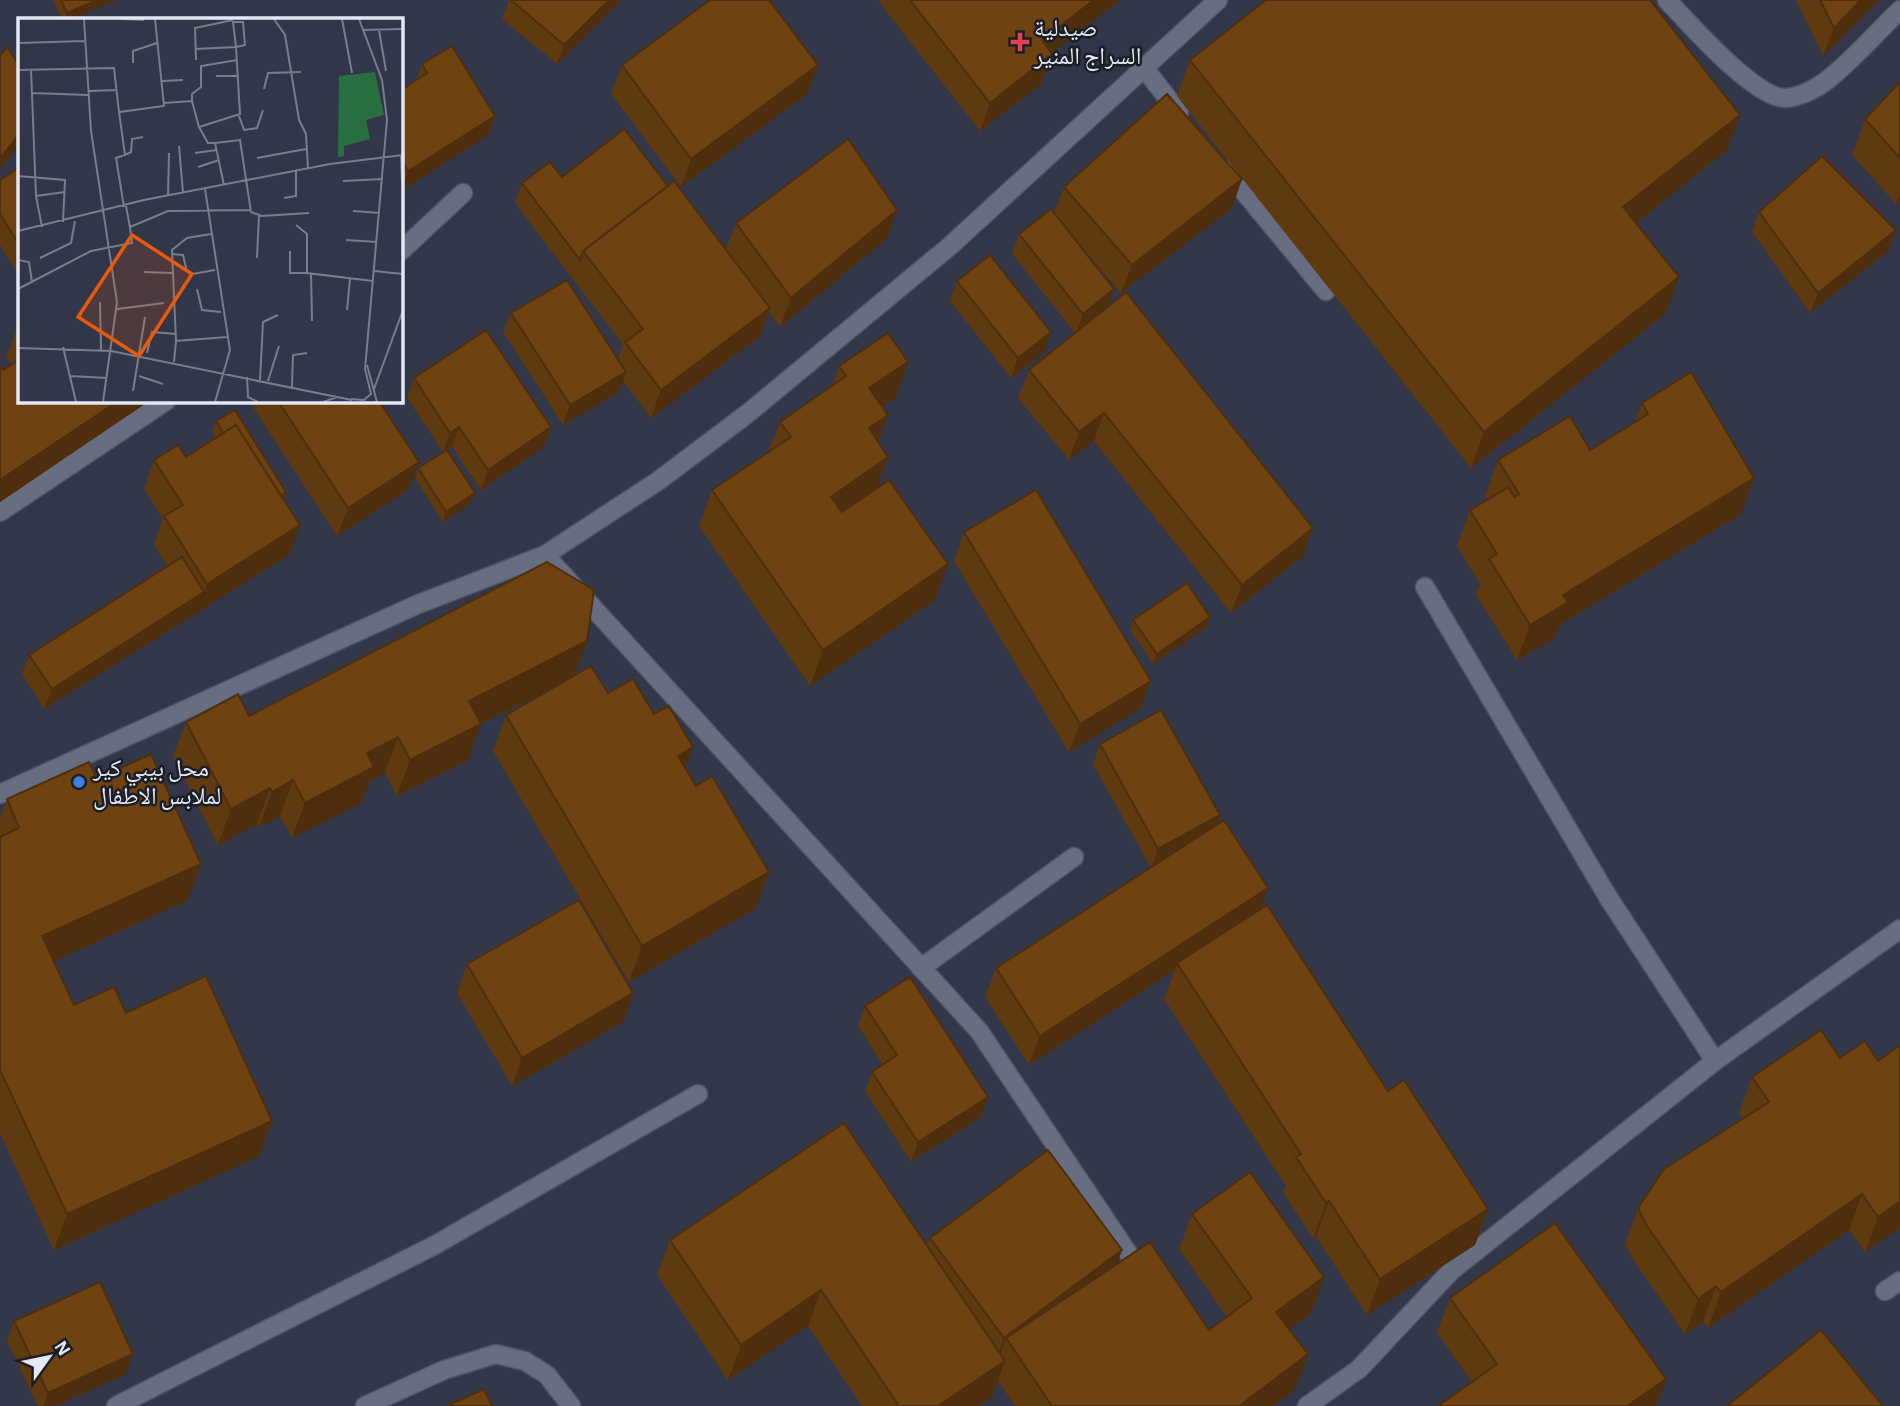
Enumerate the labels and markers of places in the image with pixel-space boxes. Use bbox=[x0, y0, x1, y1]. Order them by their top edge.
place label: صيدلية السراج المنير bbox=[1033, 17, 1141, 71]
marker: صيدلية السراج المنير bbox=[1012, 34, 1028, 50]
place label: محل بيبي كير لملابس الاطفال bbox=[92, 757, 221, 810]
marker: محل بيبي كير لملابس الاطفال bbox=[71, 774, 87, 790]

